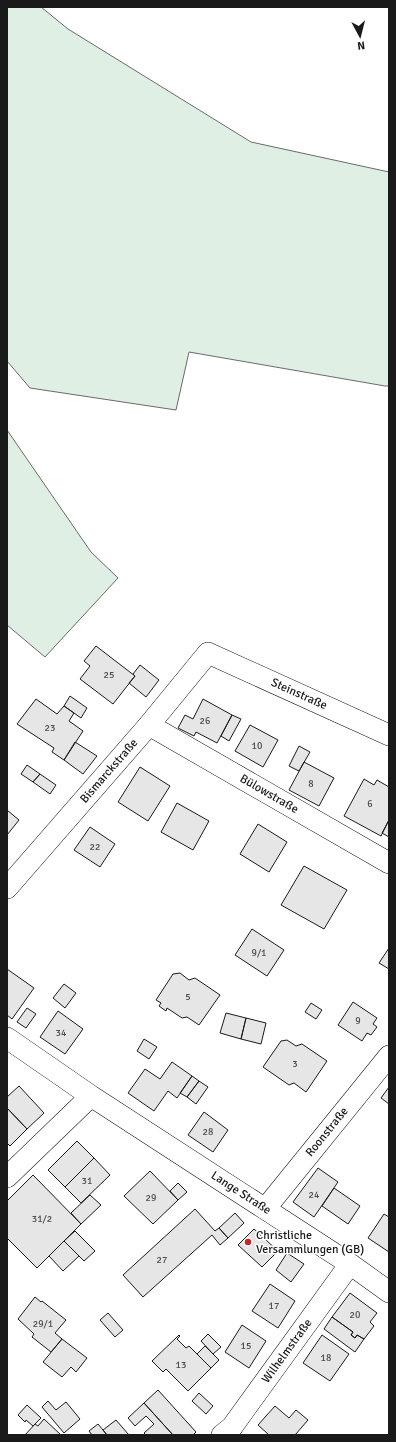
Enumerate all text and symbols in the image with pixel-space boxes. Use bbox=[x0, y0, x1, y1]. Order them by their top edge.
north arrow bbox=[340, 16, 380, 56]
text: N bbox=[357, 39, 366, 52]
house number: 25 bbox=[104, 669, 114, 681]
street label: Steinstraße bbox=[269, 675, 329, 713]
house number: 26 bbox=[200, 715, 210, 727]
house number: 23 bbox=[45, 722, 55, 734]
street label: Bismarckstraße bbox=[77, 736, 141, 806]
house number: 10 bbox=[252, 740, 262, 752]
street label: Bülowstraße bbox=[237, 771, 301, 817]
house number: 8 bbox=[308, 778, 314, 790]
house number: 6 bbox=[367, 798, 373, 810]
house number: 22 bbox=[90, 841, 100, 853]
house number: 9/1 bbox=[251, 947, 267, 959]
house number: 5 bbox=[185, 991, 191, 1003]
house number: 9 bbox=[355, 1015, 361, 1027]
house number: 34 bbox=[56, 1027, 67, 1039]
house number: 3 bbox=[292, 1058, 298, 1070]
street label: Roonstraße bbox=[302, 1104, 352, 1160]
house number: 28 bbox=[203, 1126, 213, 1138]
street label: Lange Straße bbox=[208, 1168, 274, 1218]
house number: 31 bbox=[82, 1175, 92, 1187]
house number: 24 bbox=[309, 1189, 320, 1201]
house number: 29 bbox=[146, 1192, 156, 1204]
house number: 31/2 bbox=[32, 1213, 52, 1225]
place label: Christliche Versammlungen (GB) bbox=[256, 1228, 364, 1257]
marker: Christliche Versammlungen (GB) bbox=[243, 1237, 253, 1247]
house number: 27 bbox=[157, 1254, 167, 1266]
house number: 17 bbox=[269, 1300, 279, 1312]
house number: 20 bbox=[350, 1309, 360, 1321]
street label: Wilhelmstraße bbox=[259, 1316, 315, 1386]
house number: 29/1 bbox=[33, 1318, 53, 1330]
house number: 15 bbox=[241, 1340, 251, 1352]
house number: 18 bbox=[321, 1352, 331, 1364]
house number: 13 bbox=[176, 1359, 186, 1371]

